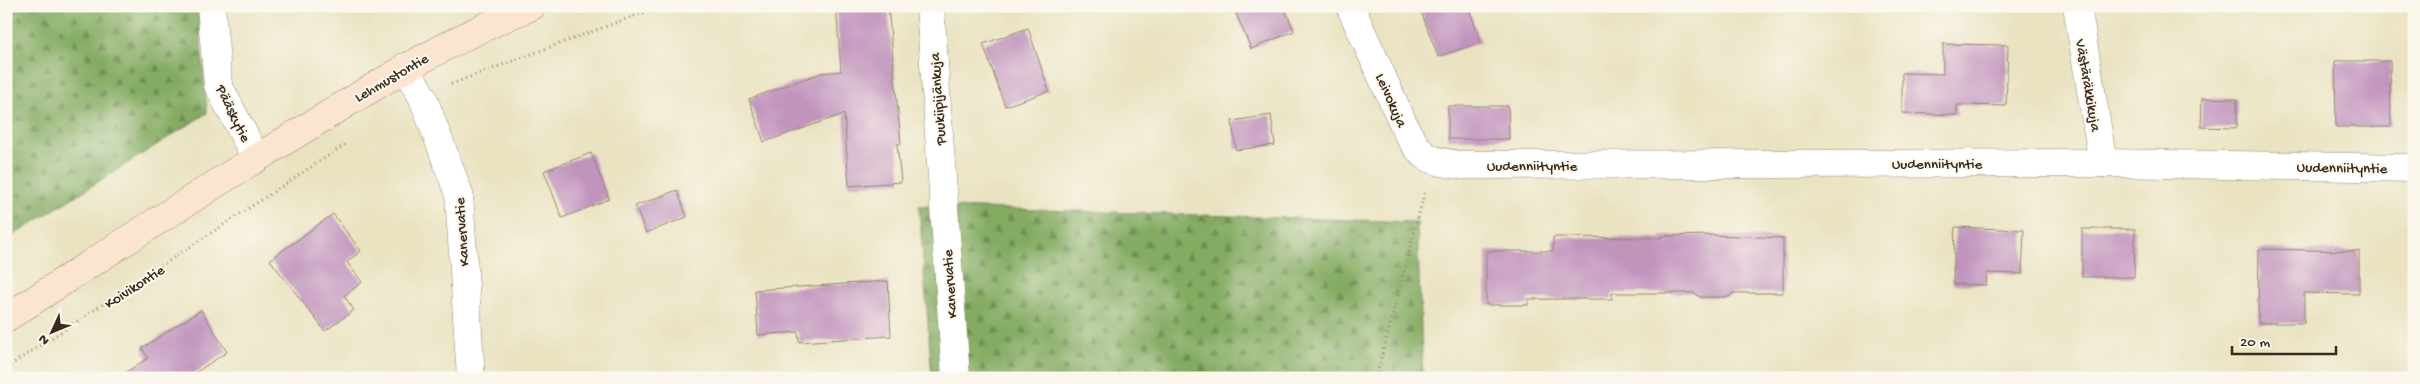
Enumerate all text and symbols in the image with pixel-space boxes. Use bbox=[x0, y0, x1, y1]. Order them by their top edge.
street label: Västäräkkikuja bbox=[2070, 37, 2104, 134]
street label: Lehmustontie bbox=[352, 50, 433, 107]
street label: Puukiipijänkuja bbox=[927, 51, 951, 147]
street label: Leivokuja bbox=[1370, 71, 1410, 131]
street label: Pääskytie bbox=[210, 81, 254, 146]
street label: Uudenniityntie bbox=[1892, 156, 1983, 174]
street label: Uudenniityntie bbox=[1487, 158, 1578, 176]
street label: Uudenniityntie bbox=[2296, 159, 2388, 179]
street label: Kanervatie bbox=[452, 197, 474, 267]
street label: Kanervatie bbox=[940, 249, 962, 319]
street label: Koivikontie bbox=[102, 262, 169, 314]
north arrow bbox=[28, 306, 78, 356]
scale bar bbox=[2232, 324, 2336, 356]
text: N bbox=[35, 330, 54, 348]
text: 20 m bbox=[2240, 334, 2270, 352]

